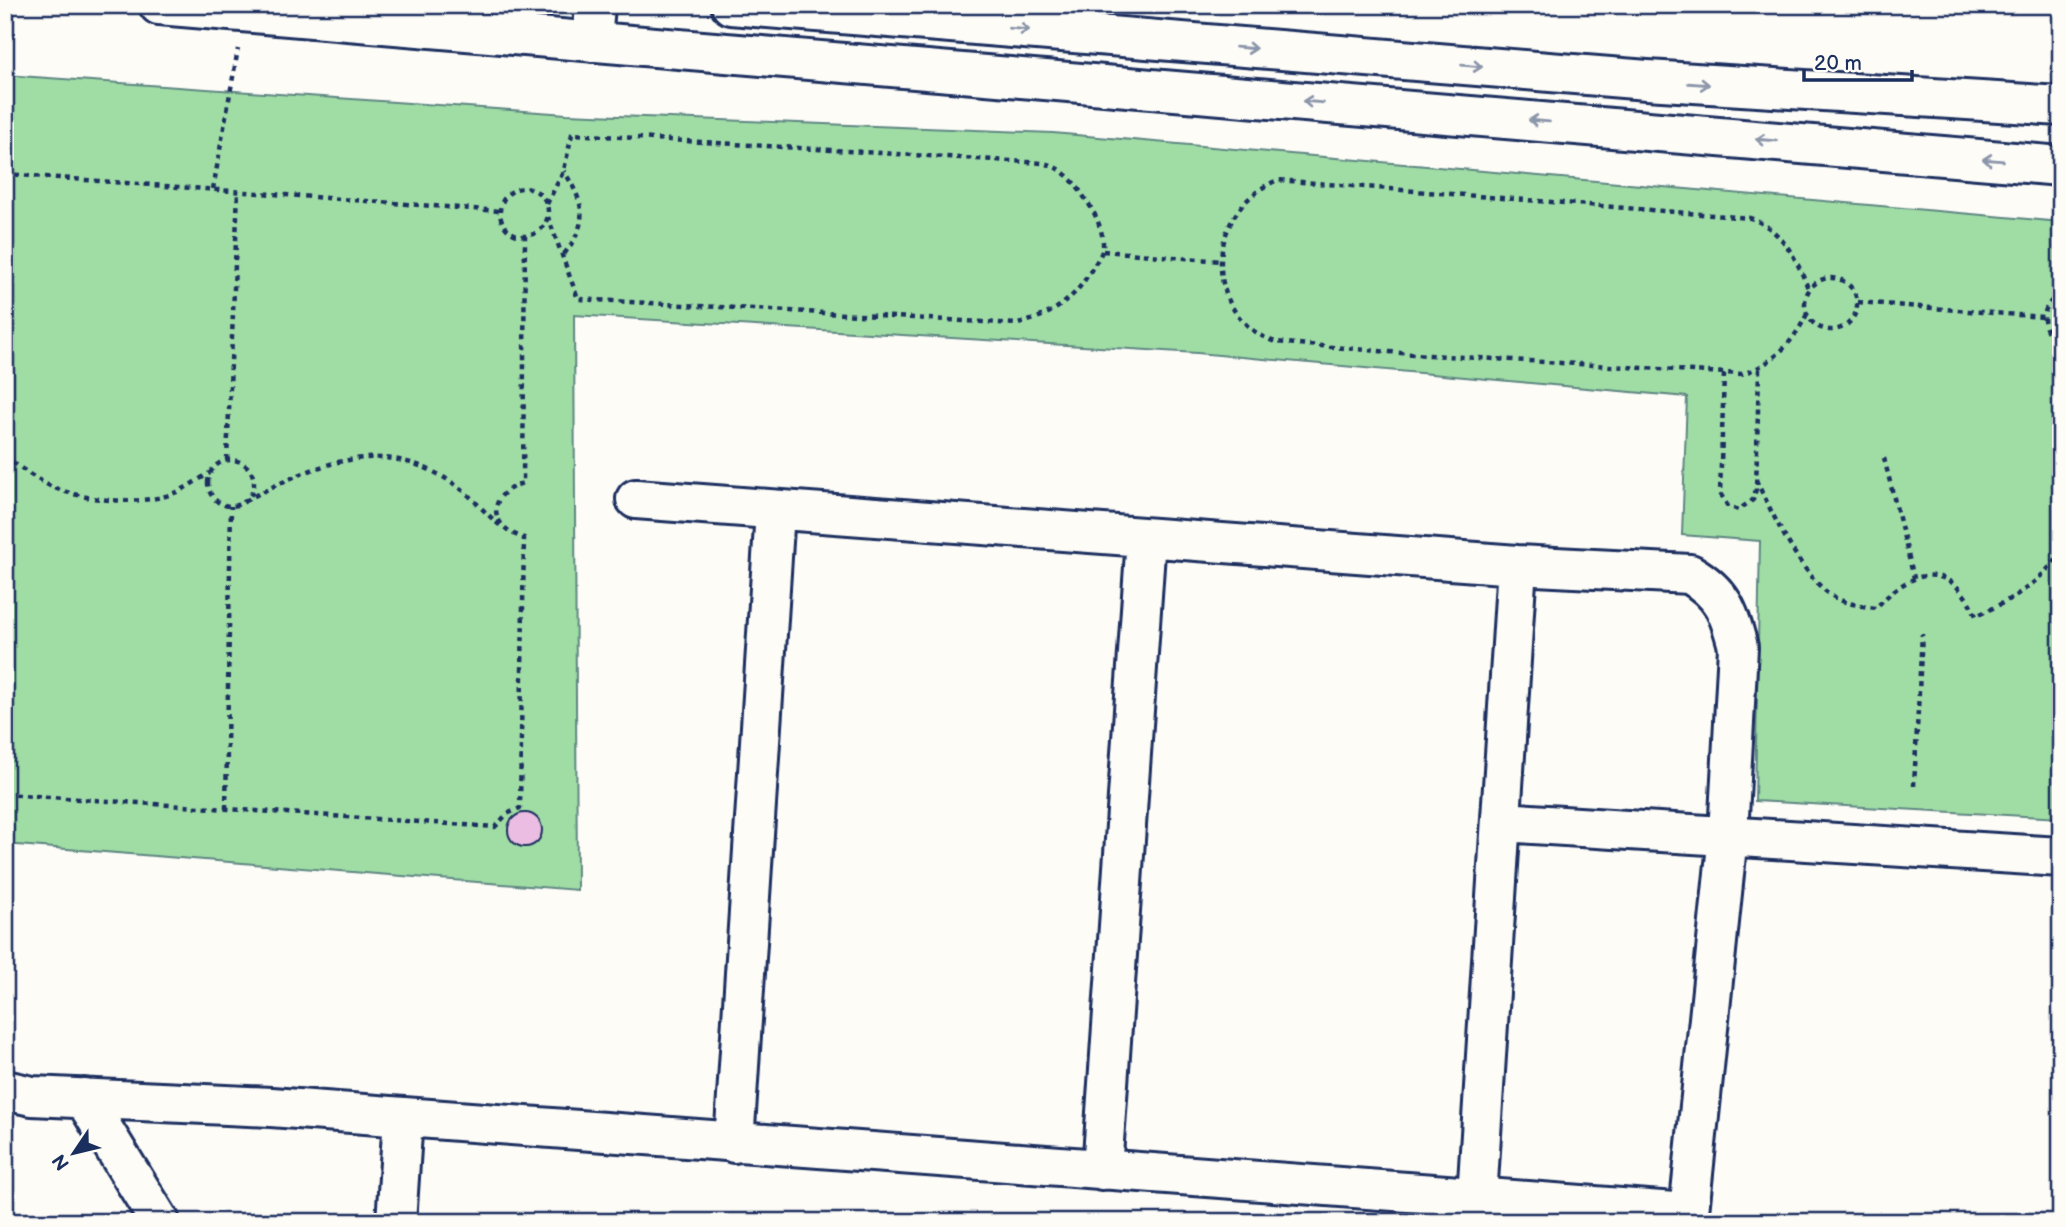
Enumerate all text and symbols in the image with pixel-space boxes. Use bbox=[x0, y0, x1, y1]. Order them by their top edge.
one-way arrow bbox=[1007, 23, 1030, 36]
scale bar bbox=[1804, 38, 1912, 82]
one-way arrow bbox=[1234, 42, 1257, 55]
text: 20 m bbox=[1814, 51, 1862, 76]
one-way arrow bbox=[1461, 60, 1483, 73]
one-way arrow bbox=[1688, 78, 1710, 91]
one-way arrow bbox=[1302, 95, 1325, 108]
one-way arrow bbox=[1529, 114, 1551, 127]
one-way arrow bbox=[1755, 133, 1778, 146]
one-way arrow bbox=[1982, 153, 2005, 166]
north arrow bbox=[38, 1118, 108, 1188]
text: N bbox=[48, 1149, 75, 1174]

